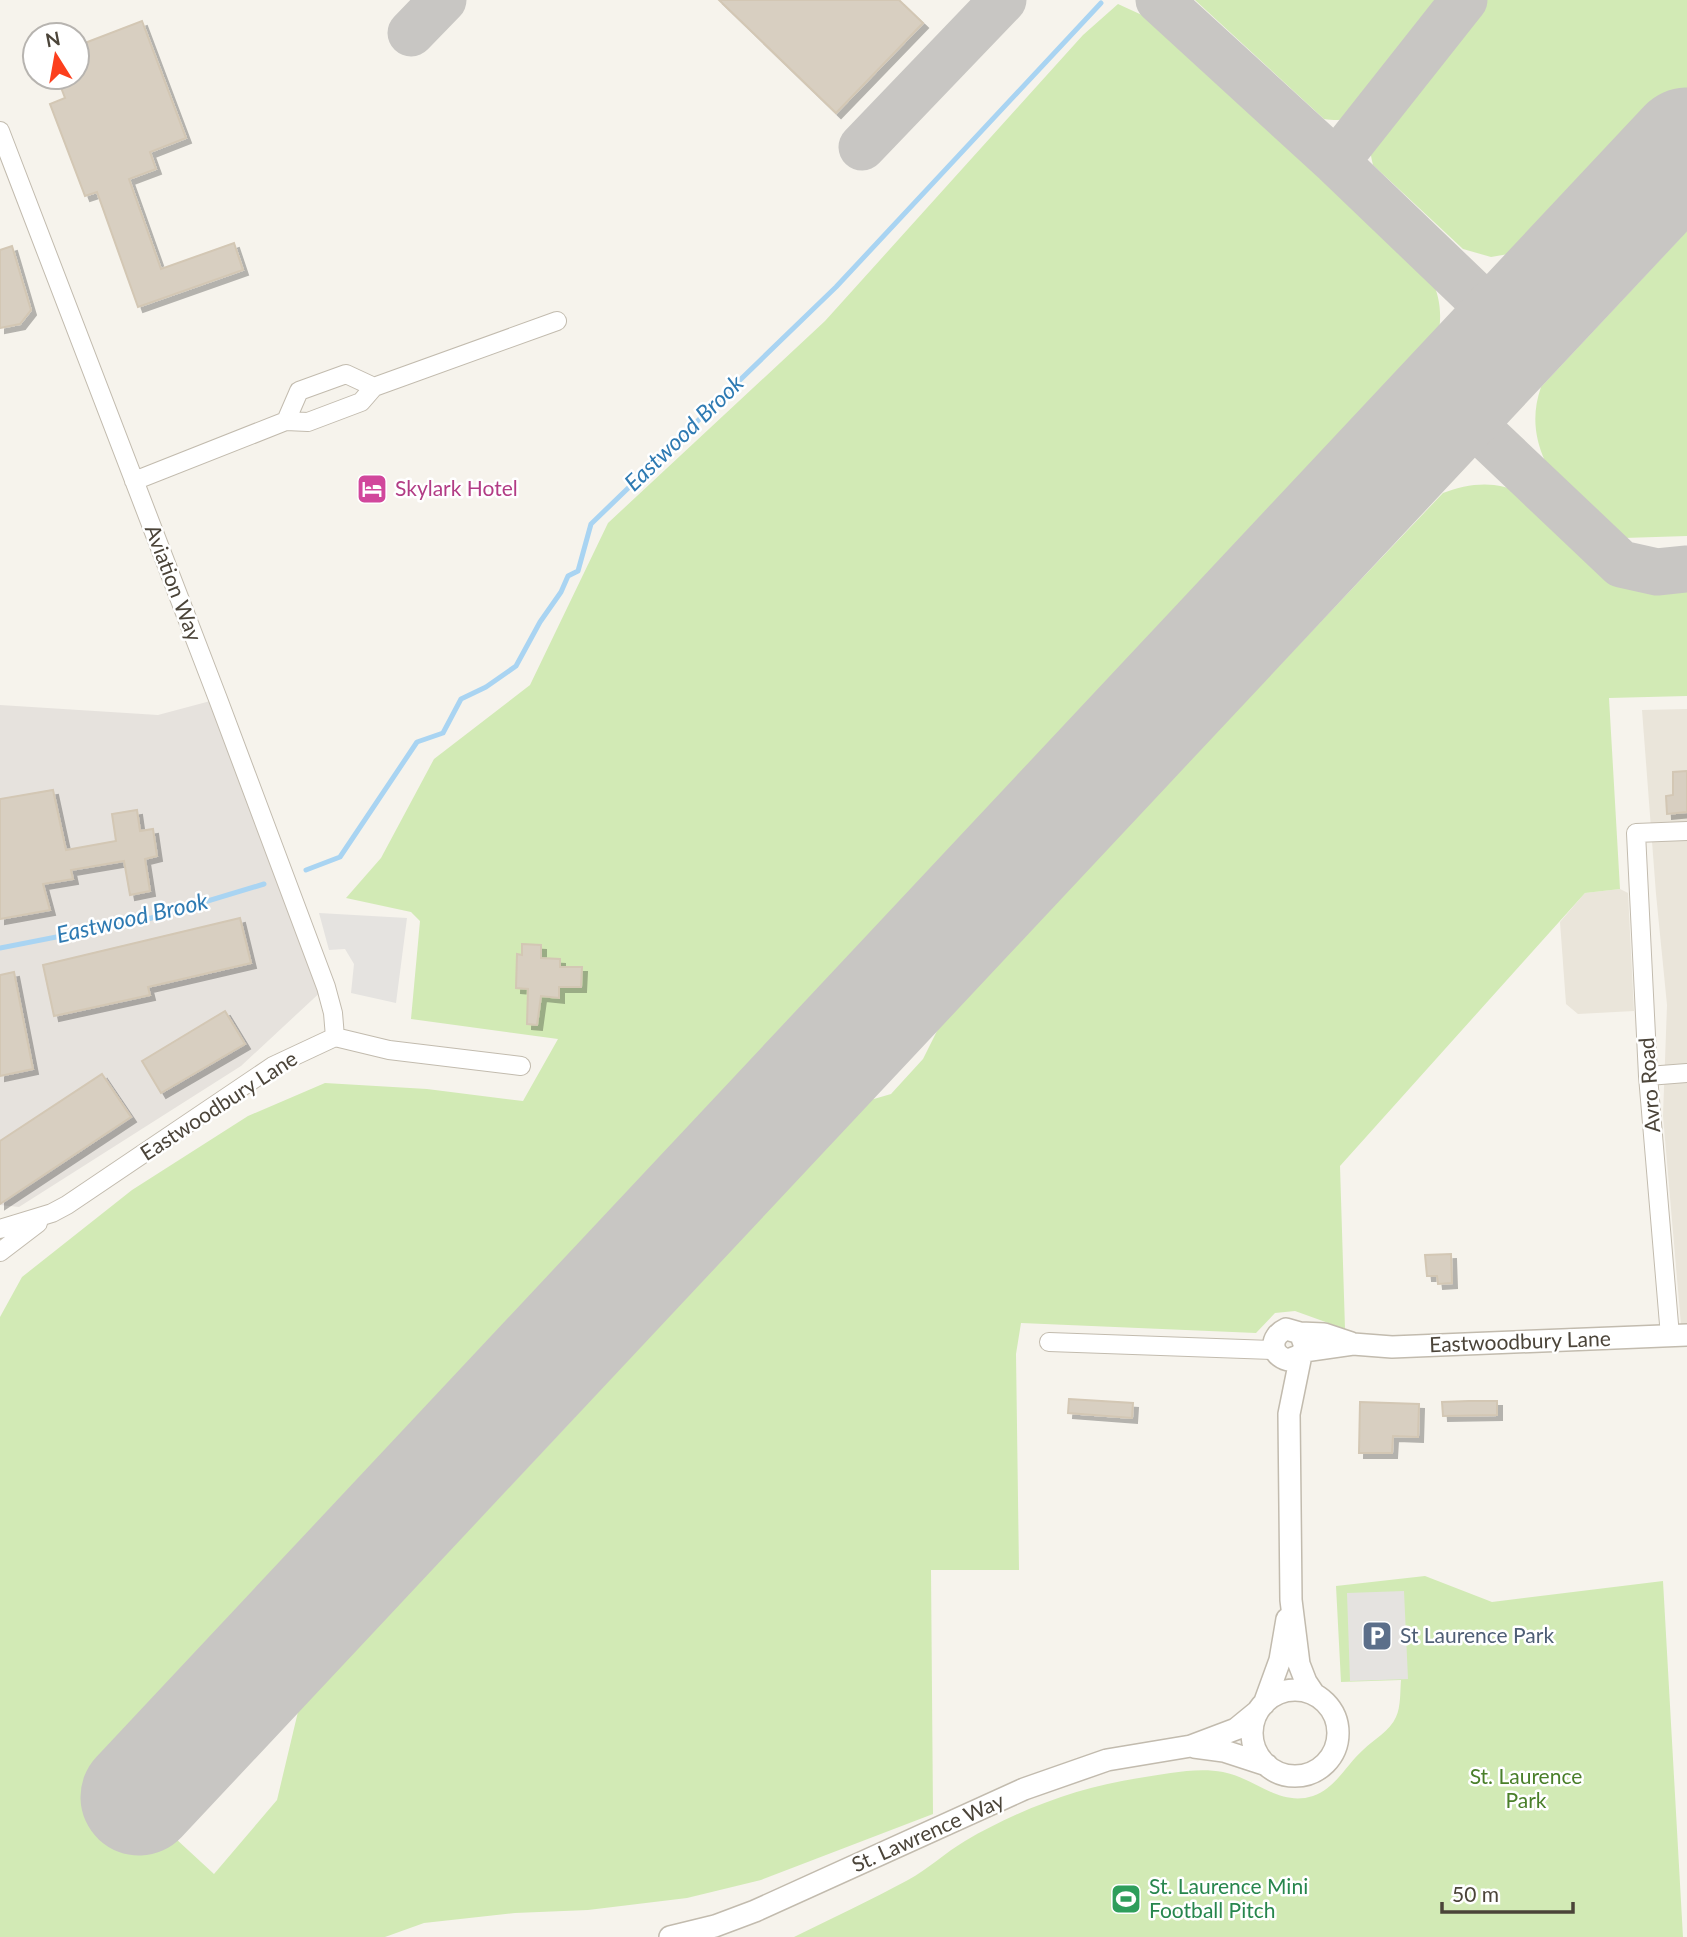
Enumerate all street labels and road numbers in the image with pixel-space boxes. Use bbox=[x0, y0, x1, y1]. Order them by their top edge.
street label: Aviation Way bbox=[141, 521, 208, 644]
street label: Avro Road bbox=[1633, 1037, 1664, 1134]
street label: Eastwoodbury Lane bbox=[135, 1045, 301, 1165]
street label: Eastwoodbury Lane bbox=[1429, 1325, 1611, 1356]
street label: St. Lawrence Way bbox=[847, 1787, 1008, 1876]

